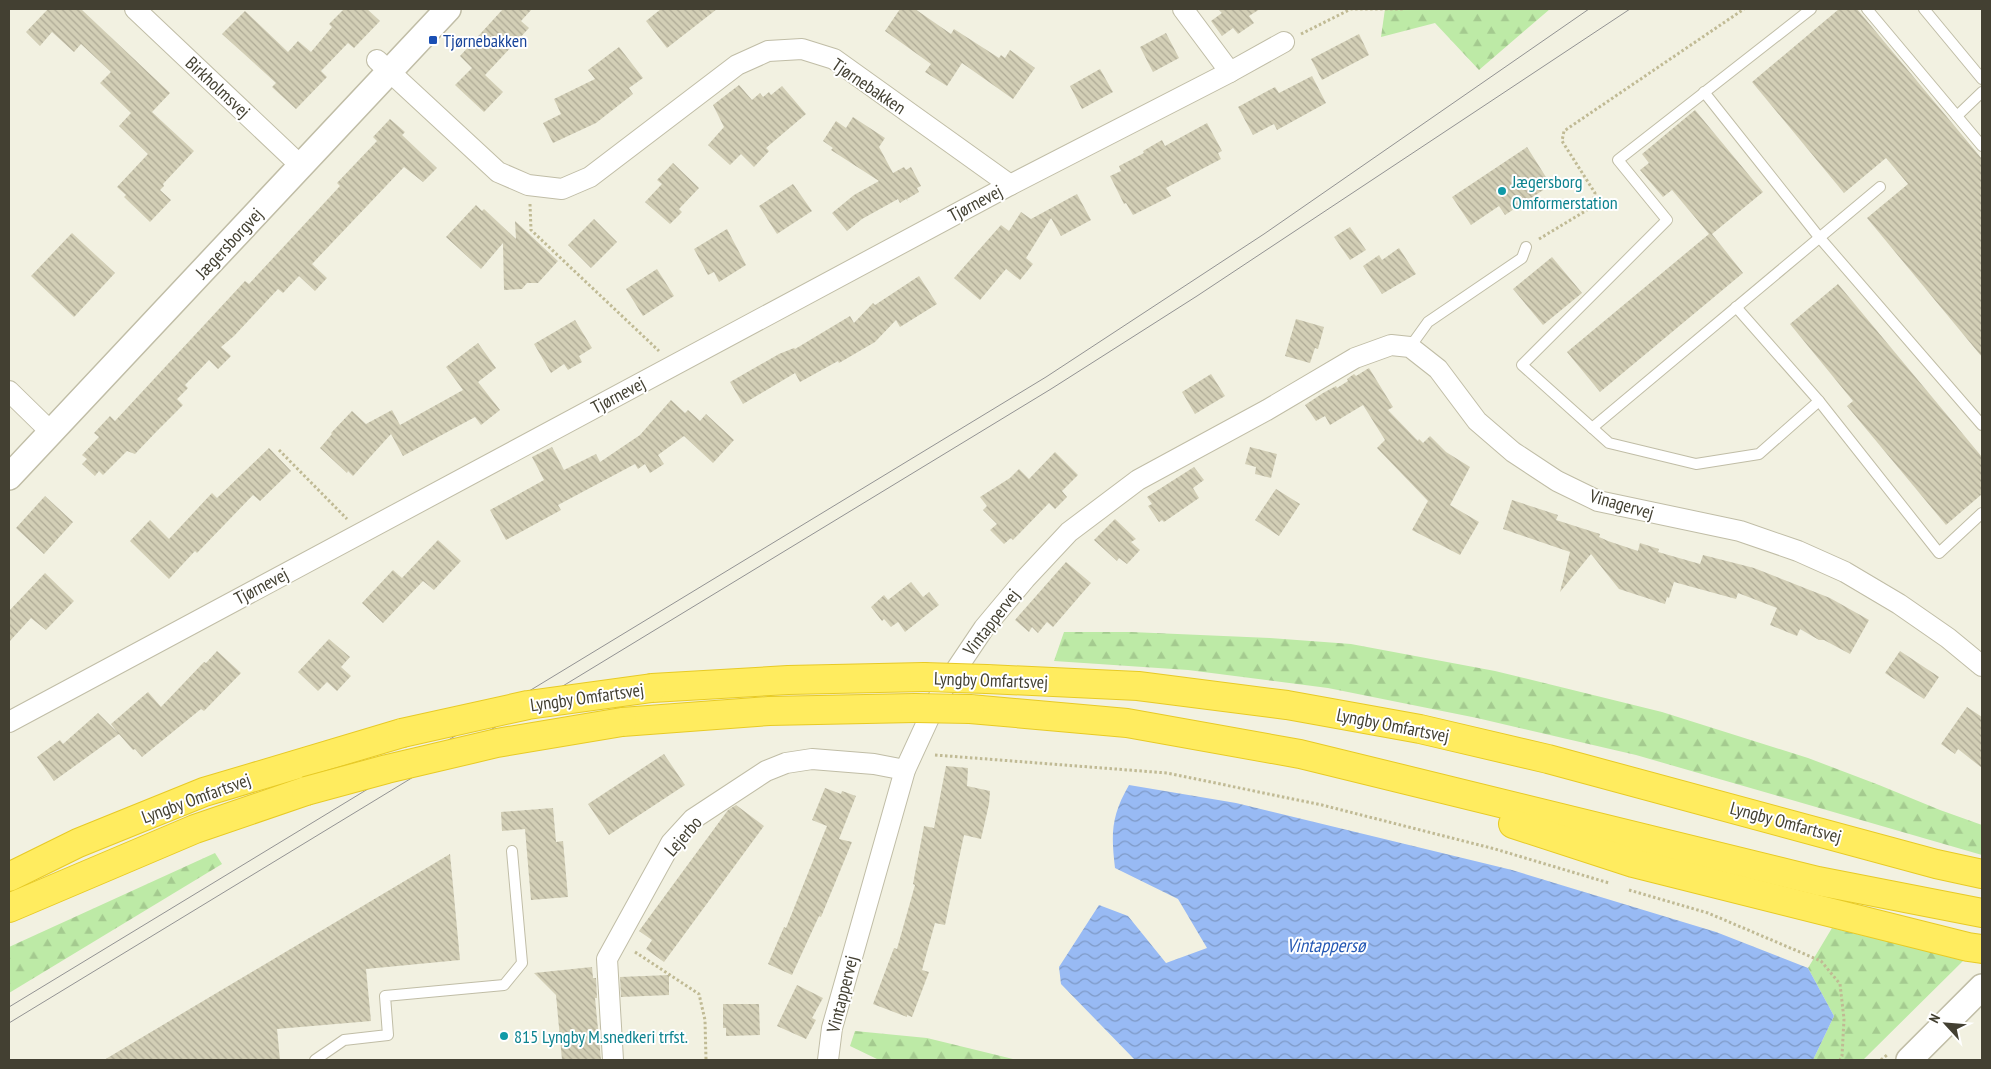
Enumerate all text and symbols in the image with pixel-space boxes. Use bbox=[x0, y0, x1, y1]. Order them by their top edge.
place label: Tjørnebakken bbox=[443, 29, 527, 52]
marker: Tjørnebakken bbox=[427, 34, 439, 46]
street label: Birkholmsvej bbox=[181, 51, 255, 123]
street label: Tjørnebakken bbox=[828, 53, 910, 119]
place label: Jægersborg Omformerstation bbox=[1511, 170, 1618, 214]
street label: Tjørnevej bbox=[944, 179, 1006, 227]
marker: Jægersborg Omformerstation bbox=[1496, 185, 1508, 197]
street label: Jægersborgvej bbox=[190, 203, 268, 284]
street label: Tjørnevej bbox=[587, 371, 649, 419]
street label: Vinagervej bbox=[1586, 484, 1657, 524]
street label: Tjørnevej bbox=[230, 562, 292, 610]
street label: Vintappervej bbox=[957, 584, 1024, 661]
street label: Lyngby Omfartsvej bbox=[933, 667, 1049, 693]
street label: Lyngby Omfartsvej bbox=[529, 678, 645, 716]
street label: Lyngby Omfartsvej bbox=[1335, 703, 1451, 747]
street label: Lyngby Omfartsvej bbox=[138, 768, 254, 828]
street label: Lyngby Omfartsvej bbox=[1728, 796, 1844, 848]
street label: Lejerbo bbox=[659, 811, 707, 861]
water label: Vintappersø bbox=[1287, 933, 1367, 957]
street label: Vintappervej bbox=[821, 953, 863, 1036]
north arrow bbox=[1921, 999, 1971, 1049]
text: N bbox=[1925, 1011, 1944, 1026]
place label: 815 Lyngby M.snedkeri trfst. bbox=[514, 1025, 688, 1048]
marker: 815 Lyngby M.snedkeri trfst. bbox=[498, 1030, 510, 1042]

